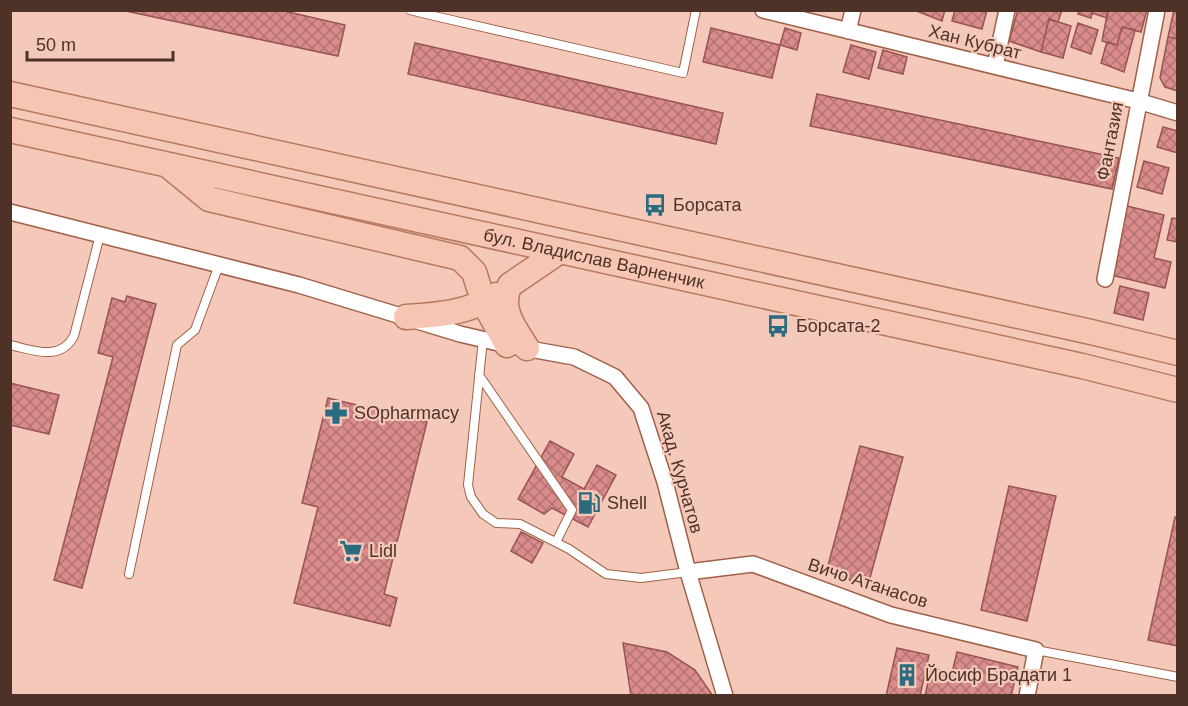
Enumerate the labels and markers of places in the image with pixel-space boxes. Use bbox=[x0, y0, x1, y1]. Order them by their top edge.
bus stop icon: Борсата bbox=[642, 192, 668, 218]
place label: Борсата bbox=[673, 195, 742, 215]
bus stop icon: Борсата-2 bbox=[765, 313, 791, 339]
place label: Борсата-2 bbox=[796, 316, 881, 336]
pharmacy icon: SOpharmacy bbox=[323, 400, 349, 426]
place label: SOpharmacy bbox=[354, 403, 459, 423]
fuel station icon: Shell bbox=[576, 490, 602, 516]
place label: Shell bbox=[607, 493, 647, 513]
supermarket icon: Lidl bbox=[338, 538, 364, 564]
place label: Lidl bbox=[369, 541, 397, 561]
building icon: Йосиф Брадати 1 bbox=[894, 662, 920, 688]
place label: Йосиф Брадати 1 bbox=[925, 664, 1072, 685]

